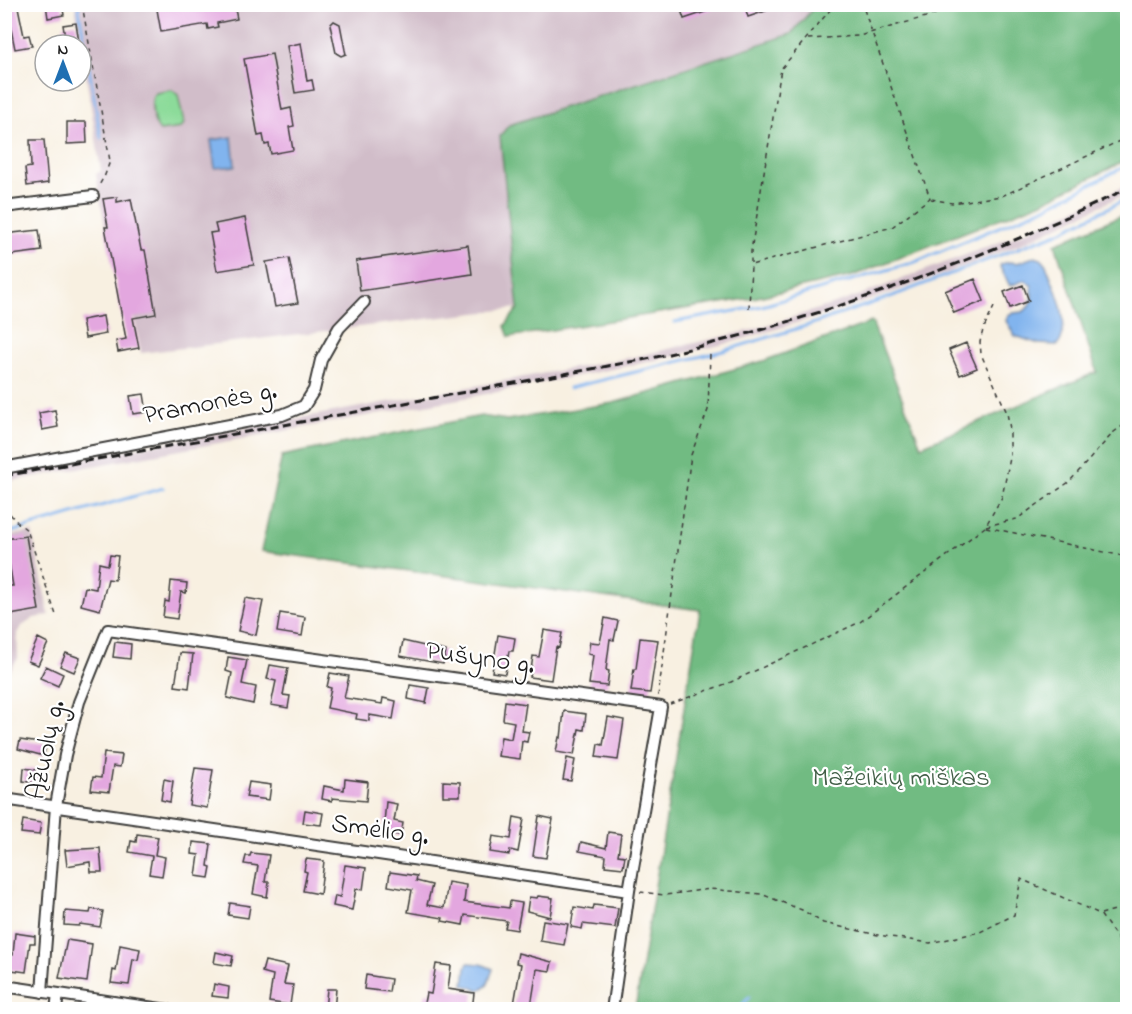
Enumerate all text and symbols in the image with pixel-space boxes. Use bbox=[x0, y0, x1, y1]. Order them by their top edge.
north arrow bbox=[33, 33, 93, 93]
text: N bbox=[58, 38, 69, 62]
street label: Pramonės g. bbox=[140, 372, 280, 436]
street label: Pušyno g. bbox=[423, 632, 537, 686]
street label: Ąžuolų g. bbox=[17, 697, 77, 803]
park label: Mažeikių miškas bbox=[812, 759, 990, 798]
street label: Smėlio g. bbox=[329, 805, 431, 857]

